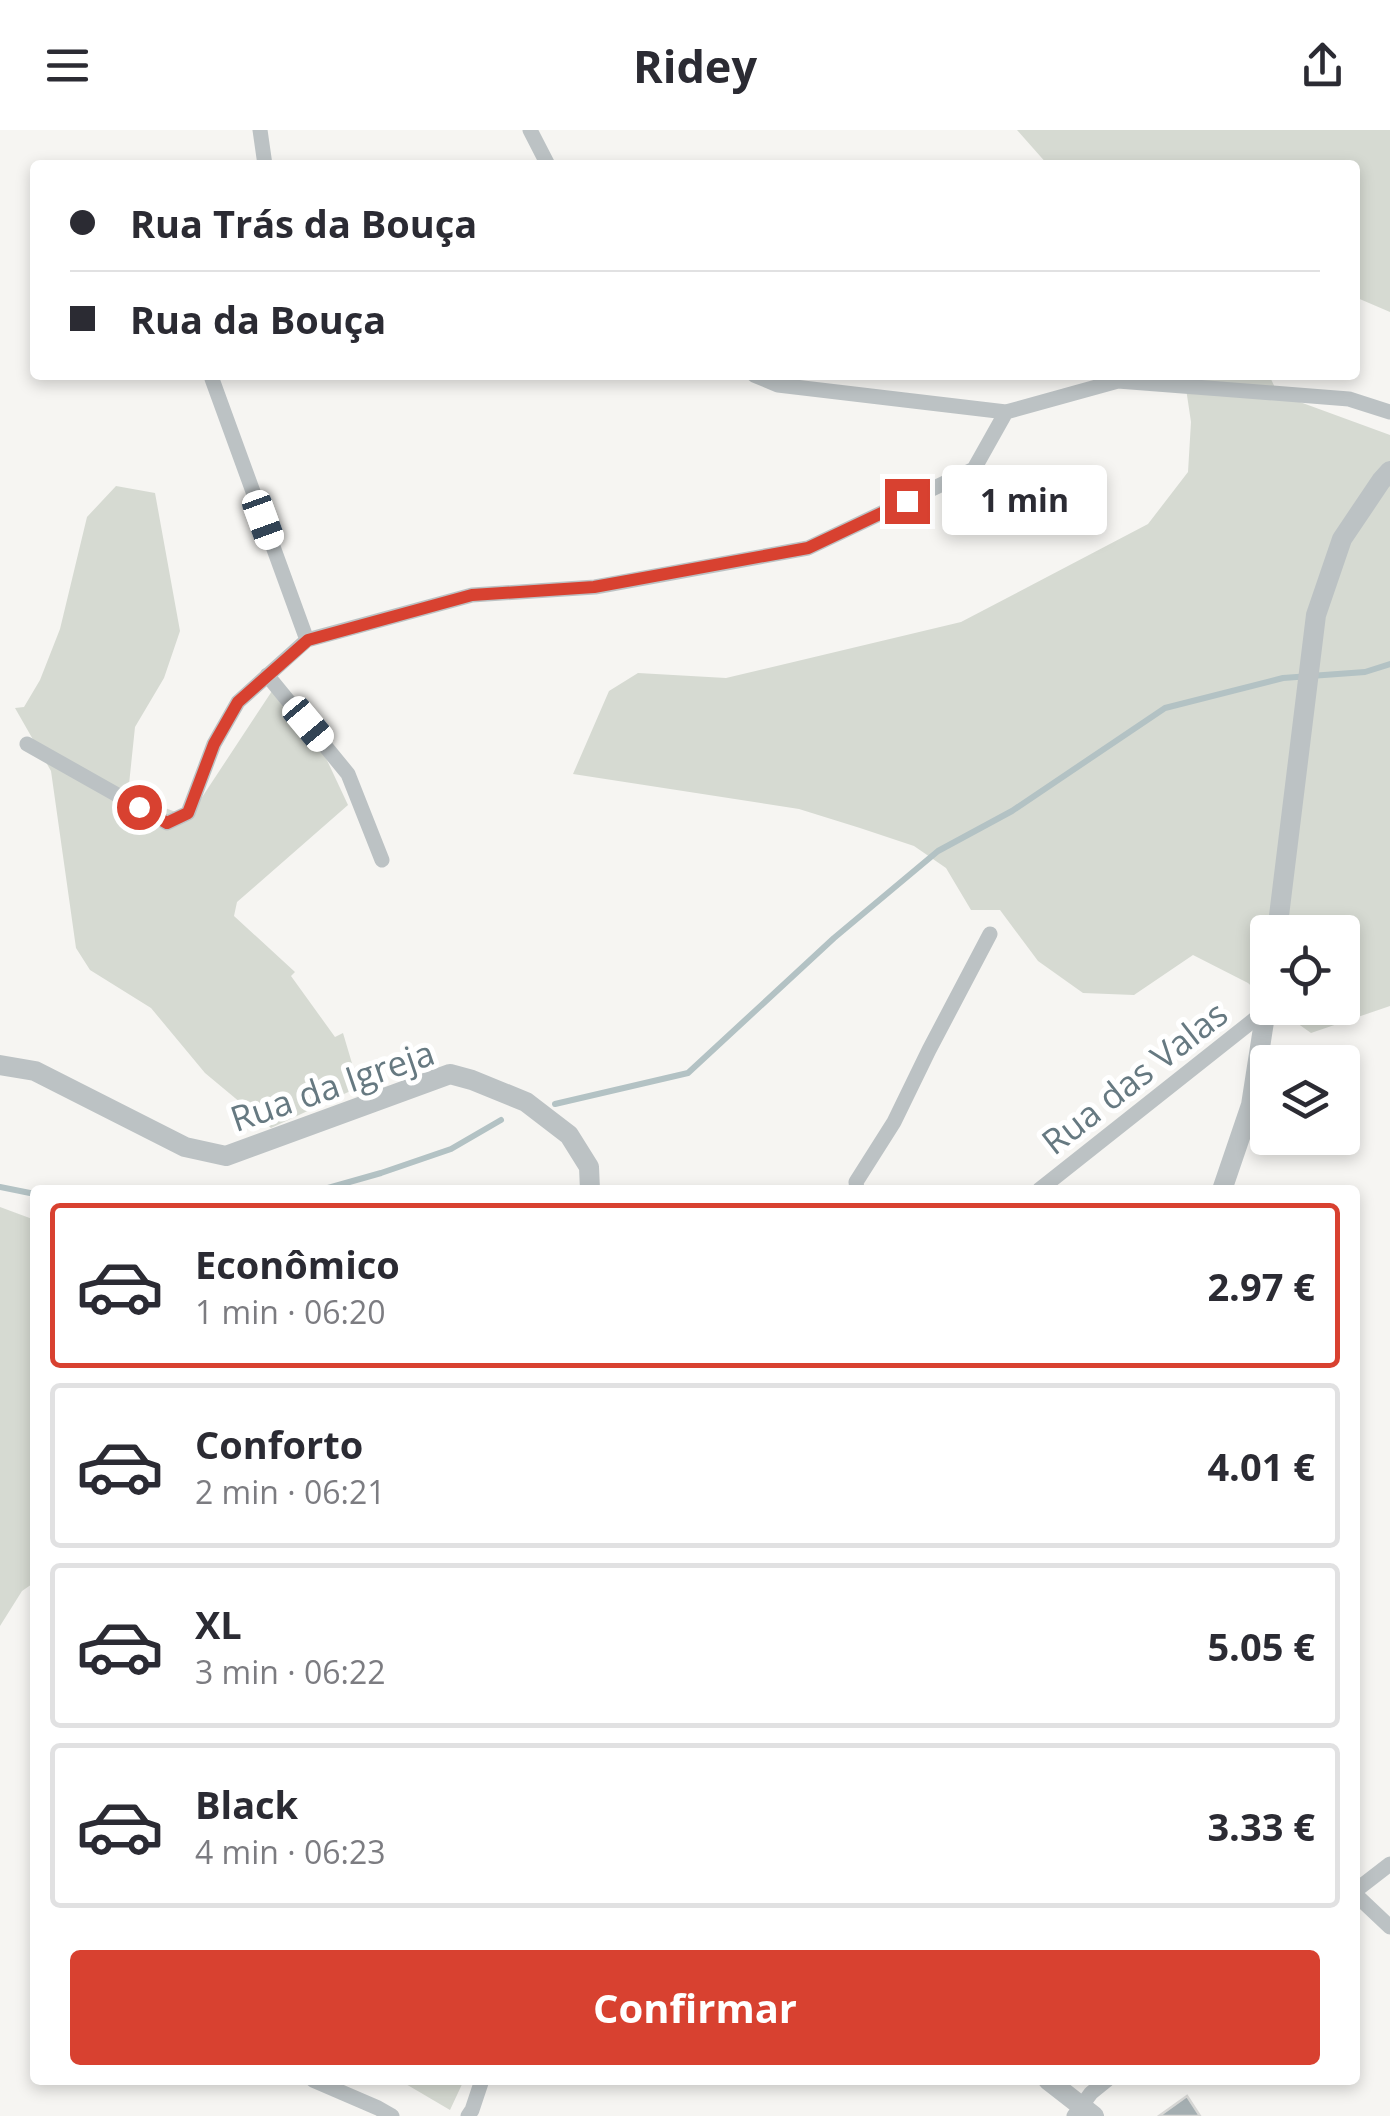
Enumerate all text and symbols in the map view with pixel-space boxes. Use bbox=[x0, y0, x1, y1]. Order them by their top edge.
text: Ridey bbox=[633, 35, 757, 96]
icon: menu bbox=[40, 38, 95, 93]
icon: share bbox=[1295, 38, 1350, 93]
text: Rua Trás da Bouça bbox=[130, 197, 477, 249]
text: Rua da Bouça bbox=[130, 293, 386, 345]
callout: 1 min bbox=[942, 466, 1107, 536]
text: 1 min bbox=[980, 478, 1069, 521]
route end bbox=[885, 479, 930, 524]
car bbox=[239, 487, 287, 553]
car bbox=[277, 691, 339, 757]
route start bbox=[117, 785, 162, 830]
map controls bbox=[1250, 915, 1360, 1155]
button: locate bbox=[1250, 915, 1360, 1025]
street label: Rua das Valas bbox=[1031, 990, 1237, 1164]
street label: Rua da Igreja bbox=[224, 1028, 440, 1142]
button: layers bbox=[1250, 1045, 1360, 1155]
text: Econômico bbox=[195, 1238, 400, 1290]
icon: car bbox=[75, 1241, 165, 1331]
text: 2.97 € bbox=[1207, 1260, 1315, 1312]
text: 1 min · 06:20 bbox=[195, 1290, 386, 1333]
text: Conforto bbox=[195, 1418, 363, 1470]
icon: car bbox=[75, 1421, 165, 1511]
text: 4.01 € bbox=[1207, 1440, 1315, 1492]
text: 2 min · 06:21 bbox=[195, 1470, 386, 1513]
text: XL bbox=[195, 1598, 242, 1650]
icon: car bbox=[75, 1601, 165, 1691]
text: 5.05 € bbox=[1207, 1620, 1315, 1672]
text: 3 min · 06:22 bbox=[195, 1650, 386, 1693]
text: Black bbox=[195, 1778, 298, 1830]
icon: car bbox=[75, 1781, 165, 1871]
text: 3.33 € bbox=[1207, 1800, 1315, 1852]
text: 4 min · 06:23 bbox=[195, 1830, 386, 1873]
button: Confirmar bbox=[70, 1950, 1320, 2065]

